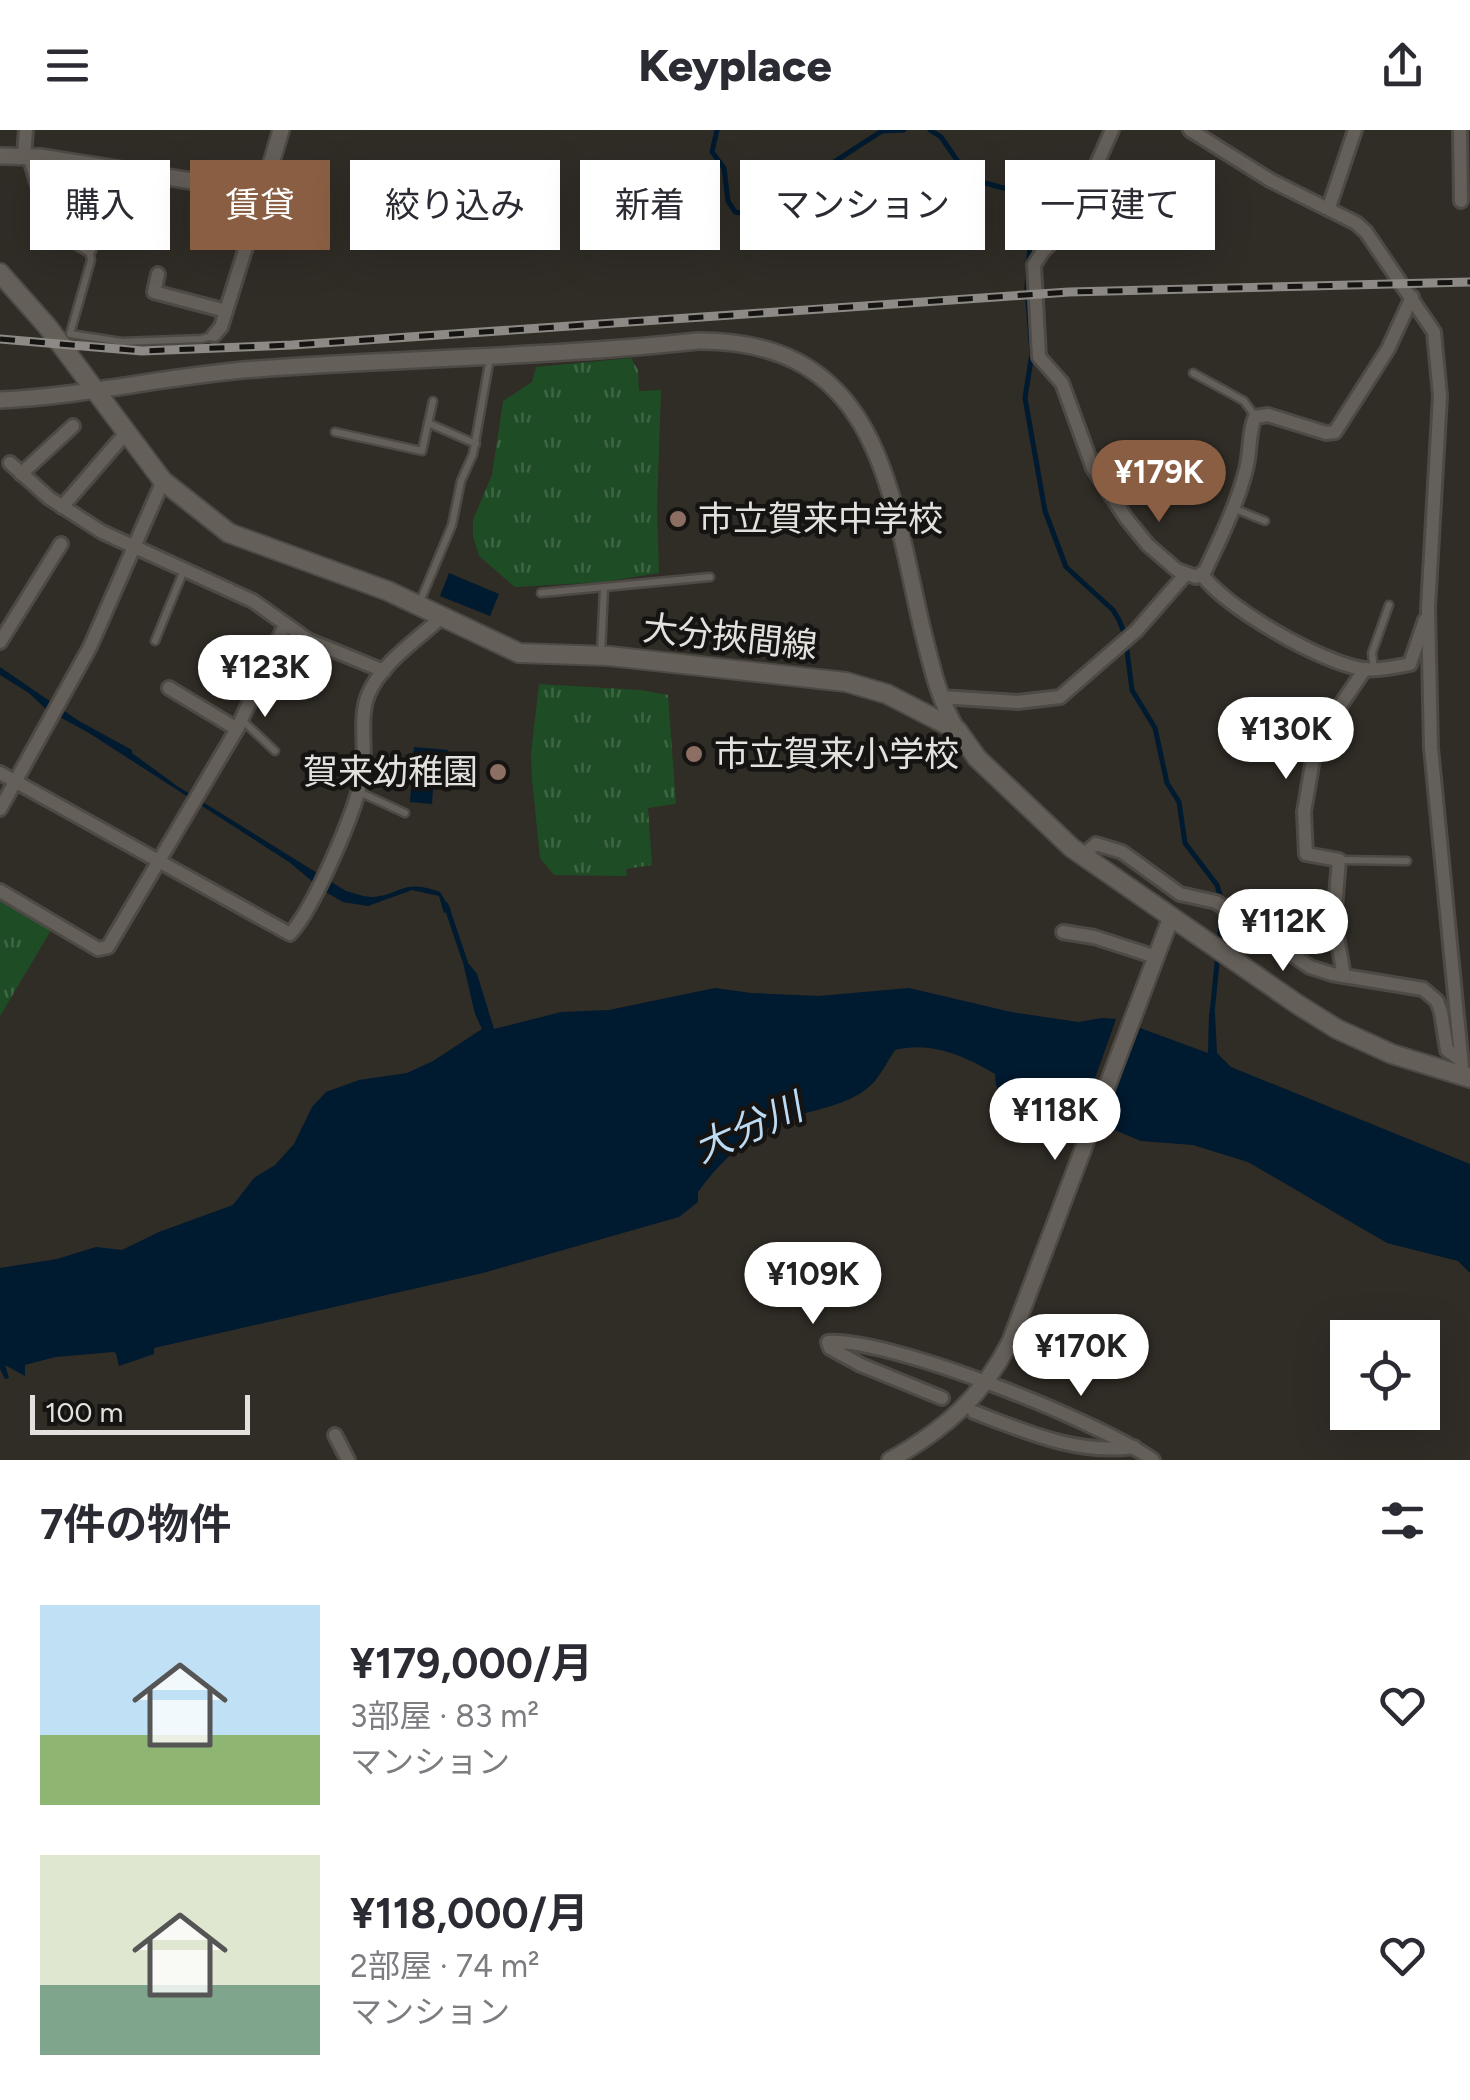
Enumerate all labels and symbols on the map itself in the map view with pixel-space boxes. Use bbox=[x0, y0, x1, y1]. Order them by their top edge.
pin: ¥179K bbox=[1089, 440, 1229, 525]
place label: 市立賀来中学校 bbox=[698, 498, 943, 540]
marker: 市立賀来中学校 bbox=[667, 508, 689, 530]
street label: 大分挾間線 bbox=[641, 607, 819, 667]
pin: ¥123K bbox=[195, 635, 335, 720]
pin: ¥130K bbox=[1216, 697, 1356, 782]
place label: 市立賀来小学校 bbox=[714, 733, 959, 775]
marker: 市立賀来小学校 bbox=[683, 743, 705, 765]
place label: 賀来幼稚園 bbox=[303, 751, 478, 793]
marker: 賀来幼稚園 bbox=[487, 761, 509, 783]
pin: ¥112K bbox=[1213, 889, 1353, 974]
pin: ¥118K bbox=[985, 1078, 1125, 1163]
water label: 大分川 bbox=[687, 1082, 813, 1172]
pin: ¥109K bbox=[743, 1242, 883, 1327]
pin: ¥170K bbox=[1011, 1314, 1151, 1399]
scale bar bbox=[30, 1390, 250, 1434]

